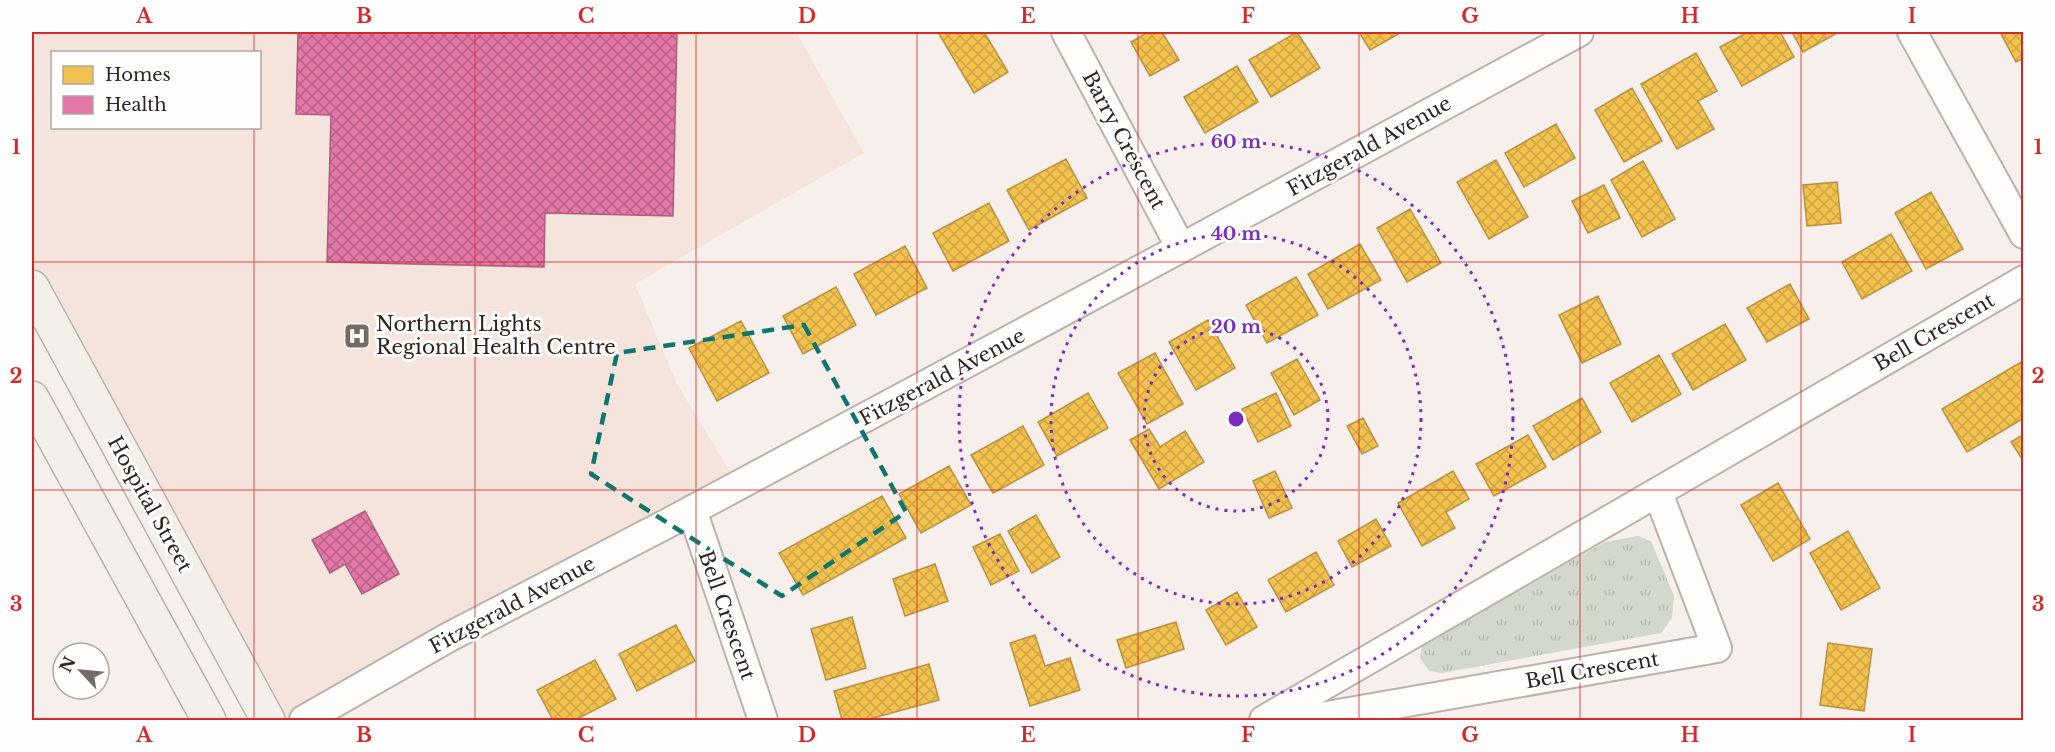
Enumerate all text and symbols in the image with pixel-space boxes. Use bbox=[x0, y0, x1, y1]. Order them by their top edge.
text: A bbox=[135, 4, 153, 28]
text: B bbox=[356, 4, 372, 28]
text: C bbox=[578, 4, 594, 28]
text: D bbox=[798, 4, 816, 28]
text: E bbox=[1020, 4, 1036, 28]
text: F bbox=[1241, 4, 1255, 28]
text: G bbox=[1461, 4, 1479, 28]
text: H bbox=[1681, 4, 1700, 28]
text: I bbox=[1908, 4, 1916, 28]
legend bbox=[51, 51, 261, 129]
text: Homes bbox=[105, 64, 171, 86]
street label: Barry Crescent bbox=[1078, 67, 1171, 213]
street label: Fitzgerald Avenue bbox=[1283, 91, 1455, 201]
text: Health bbox=[105, 94, 167, 116]
text: 60 m bbox=[1211, 131, 1261, 153]
text: 1 bbox=[12, 135, 21, 159]
text: 1 bbox=[2034, 135, 2043, 159]
text: 40 m bbox=[1211, 223, 1261, 245]
street label: Bell Crescent bbox=[1870, 288, 1999, 376]
place label: Northern Lights Regional Health Centre bbox=[376, 312, 616, 359]
text: 20 m bbox=[1211, 316, 1261, 338]
hospital icon: Northern Lights Regional Health Centre bbox=[342, 321, 372, 351]
street label: Fitzgerald Avenue bbox=[855, 323, 1029, 431]
text: 2 bbox=[9, 364, 23, 388]
text: 2 bbox=[2031, 364, 2045, 388]
centre of rings bbox=[1226, 409, 1246, 429]
street label: Hospital Street bbox=[103, 432, 197, 576]
street label: Bell Crescent bbox=[694, 547, 760, 683]
street label: Fitzgerald Avenue bbox=[425, 551, 599, 659]
text: 3 bbox=[10, 592, 22, 616]
text: 3 bbox=[2032, 592, 2044, 616]
north arrow bbox=[51, 641, 111, 701]
street label: Bell Crescent bbox=[1523, 646, 1661, 694]
text: N bbox=[55, 653, 80, 676]
text: A bbox=[135, 723, 153, 747]
text: B bbox=[356, 723, 372, 747]
text: C bbox=[578, 723, 594, 747]
text: D bbox=[798, 723, 816, 747]
text: E bbox=[1020, 723, 1036, 747]
text: F bbox=[1241, 723, 1255, 747]
text: G bbox=[1461, 723, 1479, 747]
text: H bbox=[1681, 723, 1700, 747]
text: I bbox=[1908, 723, 1916, 747]

